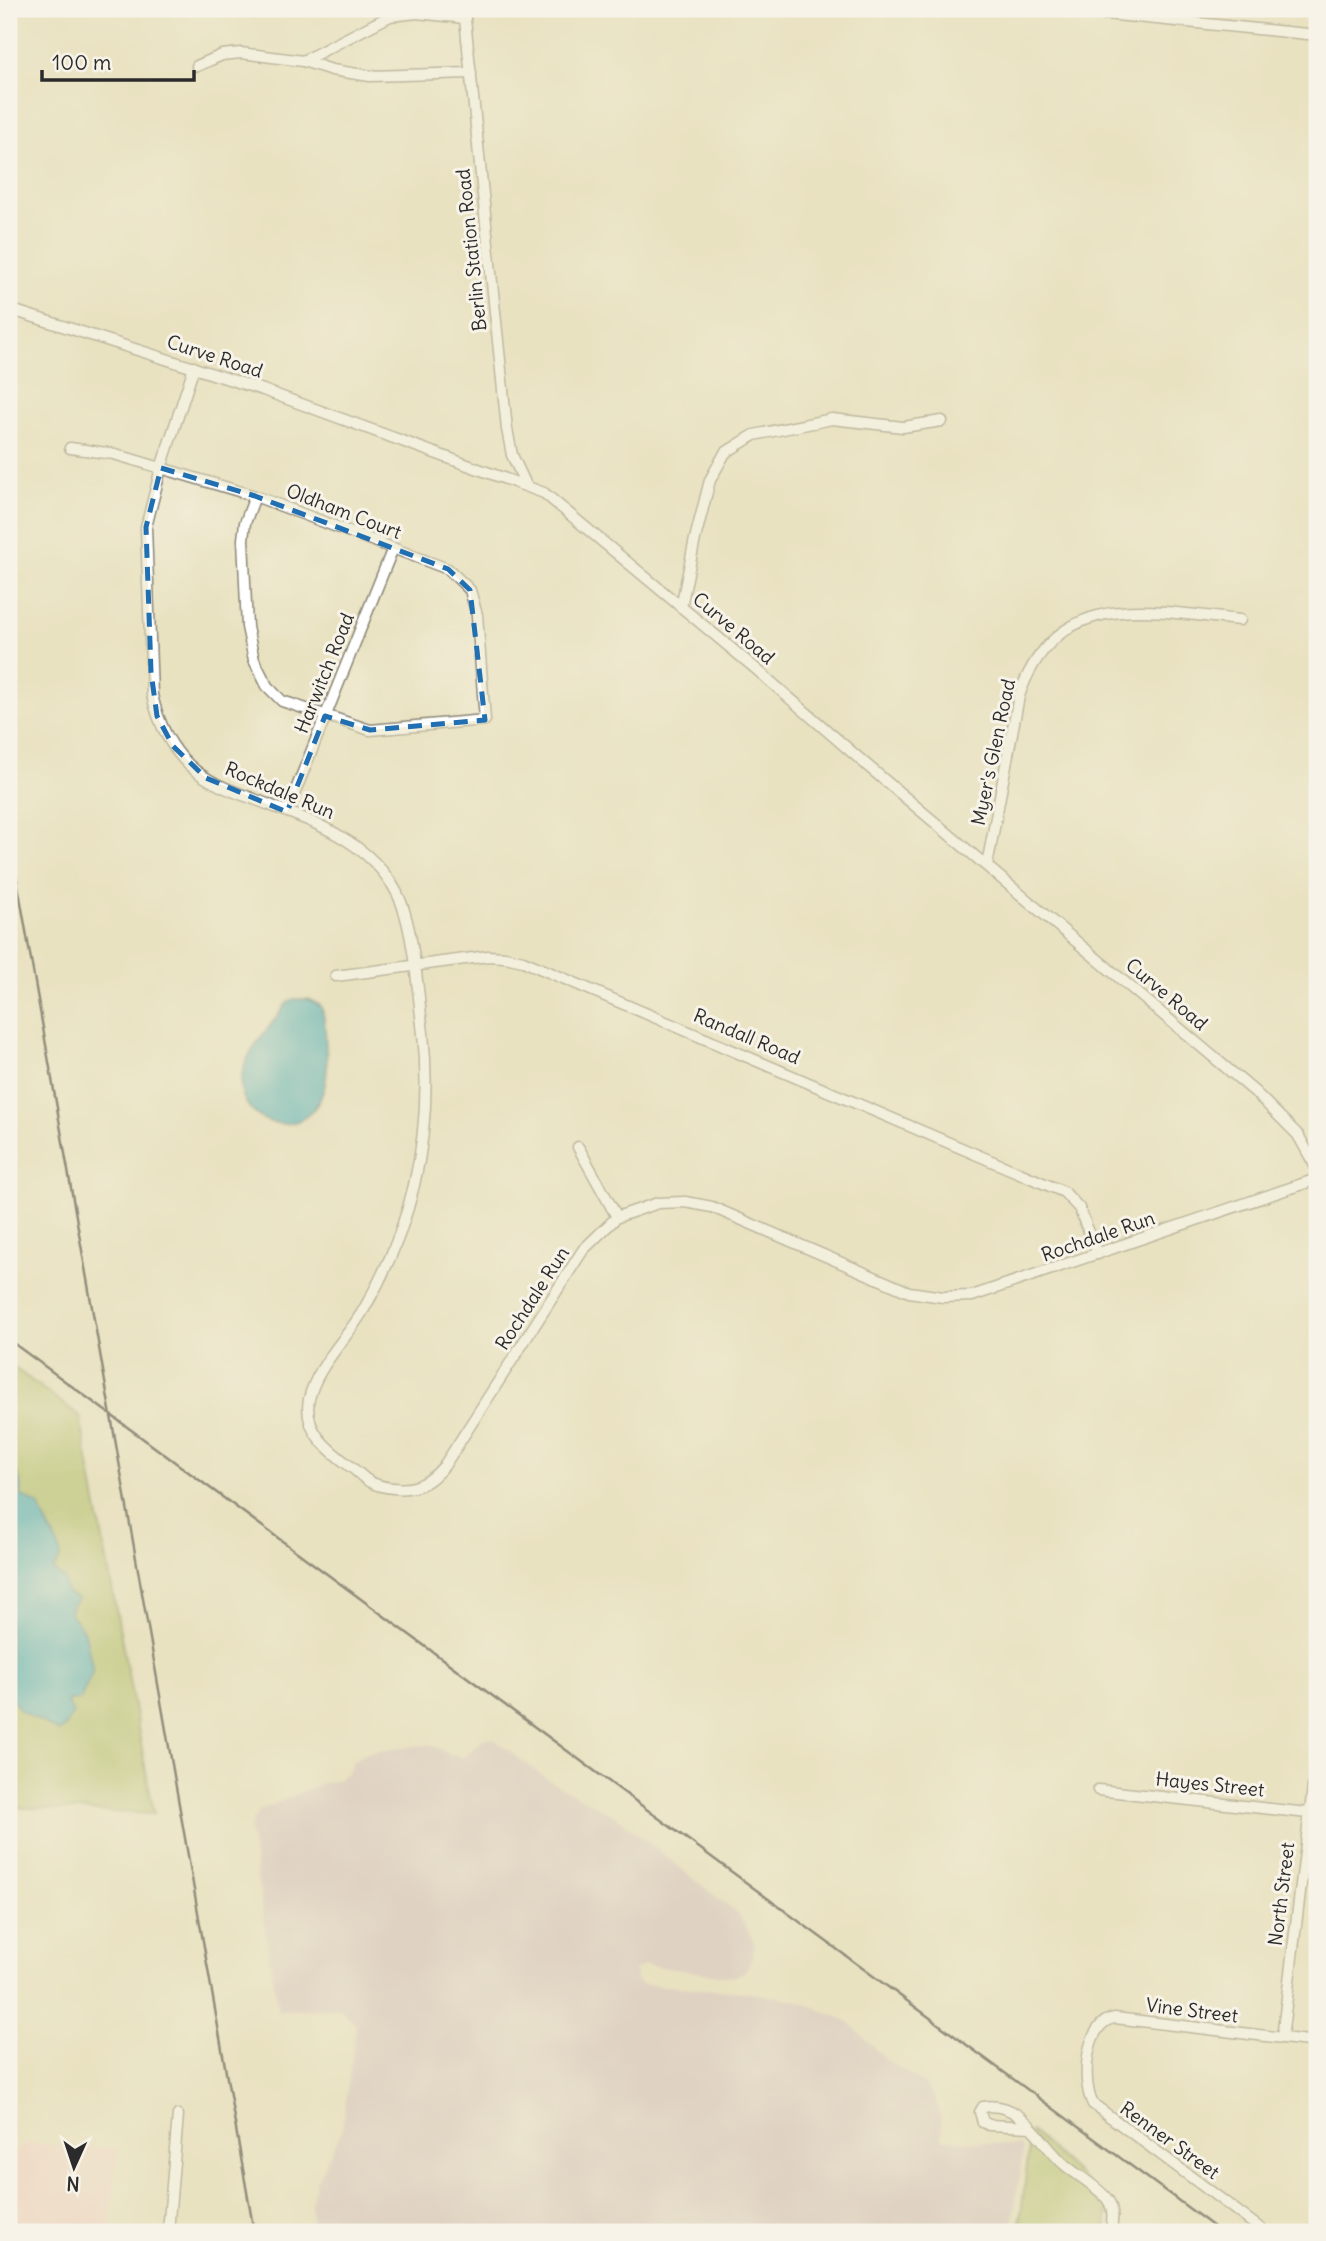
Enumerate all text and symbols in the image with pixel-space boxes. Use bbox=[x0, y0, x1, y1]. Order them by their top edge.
scale bar bbox=[42, 38, 194, 82]
text: 100 m bbox=[52, 49, 111, 76]
street label: Berlin Station Road bbox=[451, 167, 491, 333]
street label: Curve Road bbox=[164, 329, 266, 383]
street label: Oldham Court bbox=[283, 478, 405, 544]
street label: Curve Road bbox=[688, 587, 780, 669]
street label: Harwitch Road bbox=[289, 609, 359, 737]
street label: Myer's Glen Road bbox=[966, 677, 1020, 827]
street label: Rockdale Run bbox=[221, 756, 339, 824]
street label: Curve Road bbox=[1121, 953, 1213, 1035]
street label: Randall Road bbox=[690, 1003, 804, 1069]
street label: Rochdale Run bbox=[1038, 1205, 1158, 1267]
street label: Rochdale Run bbox=[490, 1242, 574, 1354]
street label: Hayes Street bbox=[1154, 1766, 1266, 1802]
street label: North Street bbox=[1263, 1841, 1299, 1947]
street label: Vine Street bbox=[1145, 1992, 1239, 2028]
street label: Renner Street bbox=[1116, 2096, 1224, 2184]
north arrow bbox=[38, 2132, 108, 2202]
text: N bbox=[66, 2172, 80, 2196]

